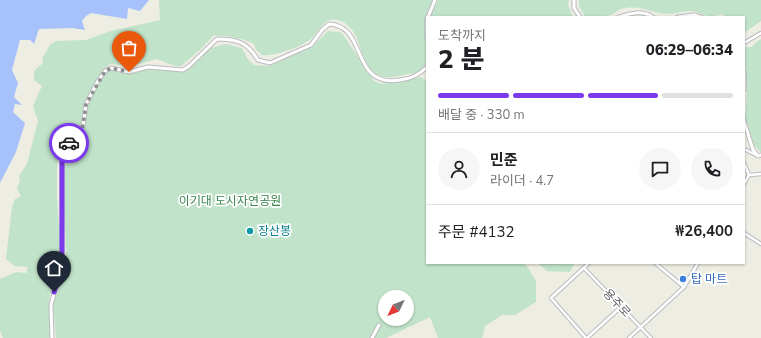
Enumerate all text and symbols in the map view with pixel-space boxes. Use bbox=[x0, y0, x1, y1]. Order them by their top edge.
text: 도착까지 bbox=[438, 27, 486, 45]
pin bbox=[112, 31, 146, 72]
icon: bag bbox=[118, 37, 140, 59]
text: 06:29–06:34 bbox=[646, 40, 733, 60]
text: 2 분 bbox=[438, 42, 485, 77]
text: 배달 중 · 330 m bbox=[438, 106, 525, 124]
courier bbox=[49, 123, 89, 163]
icon: car bbox=[58, 132, 80, 154]
button: person bbox=[438, 148, 480, 190]
button: chat bbox=[639, 148, 681, 190]
button: phone bbox=[691, 148, 733, 190]
text: 민준 bbox=[490, 150, 518, 170]
text: 라이더 · 4.7 bbox=[490, 172, 554, 190]
park label: 이기대 도시자연공원 bbox=[179, 193, 281, 209]
text: ₩26,400 bbox=[675, 221, 733, 241]
text: 주문 #4132 bbox=[438, 222, 514, 242]
place label: 장산봉 bbox=[258, 223, 291, 239]
marker: 장산봉 bbox=[245, 226, 255, 236]
pin bbox=[37, 251, 71, 292]
icon: home bbox=[43, 257, 65, 279]
place label: 탑 마트 bbox=[691, 271, 727, 287]
marker: 탑 마트 bbox=[678, 274, 688, 284]
street label: 용주로 bbox=[600, 286, 634, 320]
north arrow bbox=[378, 290, 414, 326]
map controls bbox=[378, 290, 414, 326]

